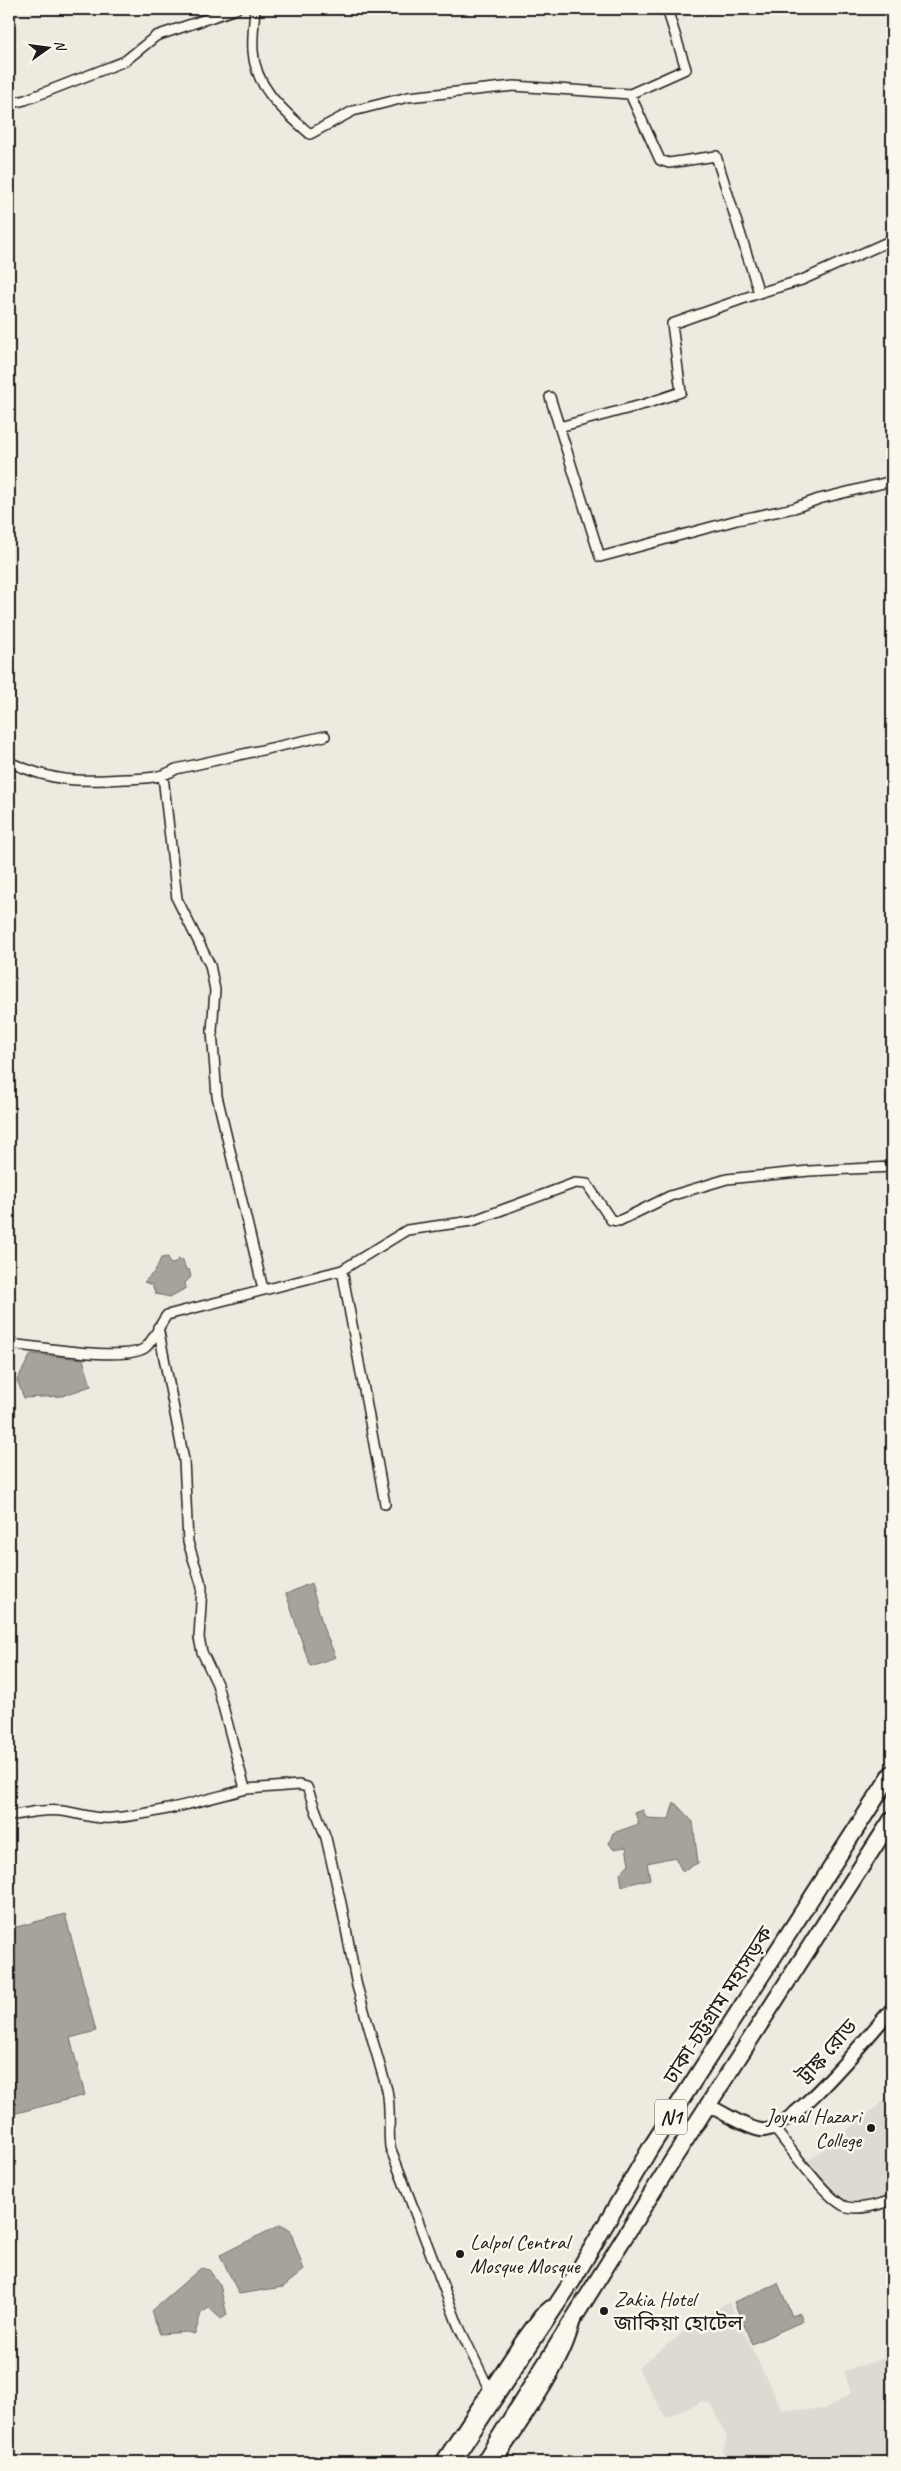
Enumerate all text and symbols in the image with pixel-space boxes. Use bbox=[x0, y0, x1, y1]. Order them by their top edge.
north arrow bbox=[22, 22, 72, 72]
text: N bbox=[51, 39, 70, 53]
street label: ঢাকা-চট্টগ্রাম মহাসড়ক bbox=[657, 1921, 779, 2089]
street label: ট্রাঙ্ক রোড bbox=[791, 2013, 863, 2089]
road number: N1 bbox=[655, 2100, 687, 2134]
place label: Joynal Hazari College bbox=[765, 2103, 864, 2153]
marker: Joynal Hazari College bbox=[865, 2122, 877, 2134]
place label: Lalpol Central Mosque Mosque bbox=[470, 2229, 581, 2279]
marker: Lalpol Central Mosque Mosque bbox=[454, 2248, 466, 2260]
place label: Zakia Hotel জাকিয়া হোটেল bbox=[613, 2286, 743, 2336]
marker: Zakia Hotel জাকিয়া হোটেল bbox=[598, 2305, 610, 2317]

